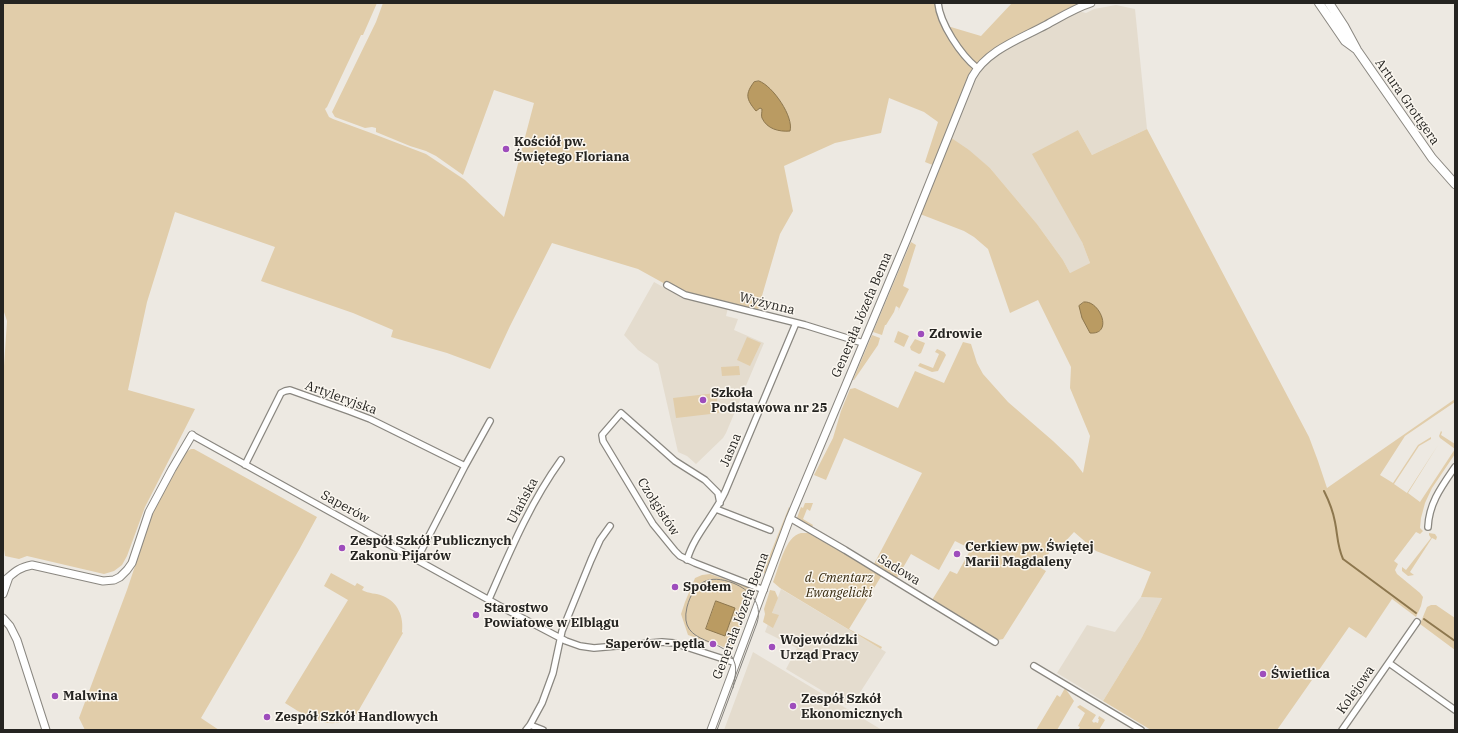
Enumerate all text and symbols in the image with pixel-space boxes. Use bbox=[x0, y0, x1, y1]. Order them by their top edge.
street label: Artura Grottgera bbox=[1371, 56, 1443, 148]
place label: Kościół pw. Świętego Floriana bbox=[514, 134, 630, 165]
marker: Kościół pw. Świętego Floriana bbox=[501, 144, 511, 154]
street label: Generała Józefa Bema bbox=[828, 250, 896, 380]
street label: Wyżynna bbox=[738, 290, 796, 318]
place label: Zdrowie bbox=[929, 326, 982, 342]
marker: Zdrowie bbox=[916, 329, 926, 339]
street label: Artyleryjska bbox=[303, 378, 379, 418]
place label: Szkoła Podstawowa nr 25 bbox=[711, 385, 827, 416]
marker: Szkoła Podstawowa nr 25 bbox=[698, 395, 708, 405]
street label: Jasna bbox=[717, 431, 745, 469]
street label: Ułańska bbox=[504, 475, 542, 527]
street label: Czołgistów bbox=[634, 475, 682, 539]
street label: Saperów bbox=[318, 487, 372, 527]
place label: Zespół Szkół Publicznych Zakonu Pijarów bbox=[350, 533, 512, 564]
place label: Cerkiew pw. Świętej Marii Magdaleny bbox=[965, 539, 1094, 570]
marker: Zespół Szkół Publicznych Zakonu Pijarów bbox=[337, 543, 347, 553]
marker: Cerkiew pw. Świętej Marii Magdaleny bbox=[952, 549, 962, 559]
street label: Generała Józefa Bema bbox=[710, 550, 772, 682]
street label: Sadowa bbox=[875, 551, 923, 589]
park label: d. Cmentarz Ewangelicki bbox=[805, 570, 873, 601]
place label: Społem bbox=[683, 579, 731, 595]
marker: Społem bbox=[670, 582, 680, 592]
place label: Starostwo Powiatowe w Elblągu bbox=[484, 600, 619, 631]
marker: Starostwo Powiatowe w Elblągu bbox=[471, 610, 481, 620]
place label: Wojewódzki Urząd Pracy bbox=[780, 632, 859, 663]
place label: Saperów - pętla bbox=[605, 636, 705, 652]
marker: Saperów - pętla bbox=[708, 639, 718, 649]
marker: Wojewódzki Urząd Pracy bbox=[767, 642, 777, 652]
street label: Kolejowa bbox=[1334, 663, 1378, 717]
place label: Świetlica bbox=[1271, 666, 1330, 682]
marker: Świetlica bbox=[1258, 669, 1268, 679]
place label: Malwina bbox=[63, 688, 118, 704]
marker: Malwina bbox=[50, 691, 60, 701]
place label: Zespół Szkół Ekonomicznych bbox=[801, 691, 903, 722]
marker: Zespół Szkół Ekonomicznych bbox=[788, 701, 798, 711]
place label: Zespół Szkół Handlowych bbox=[275, 709, 438, 725]
marker: Zespół Szkół Handlowych bbox=[262, 712, 272, 722]

